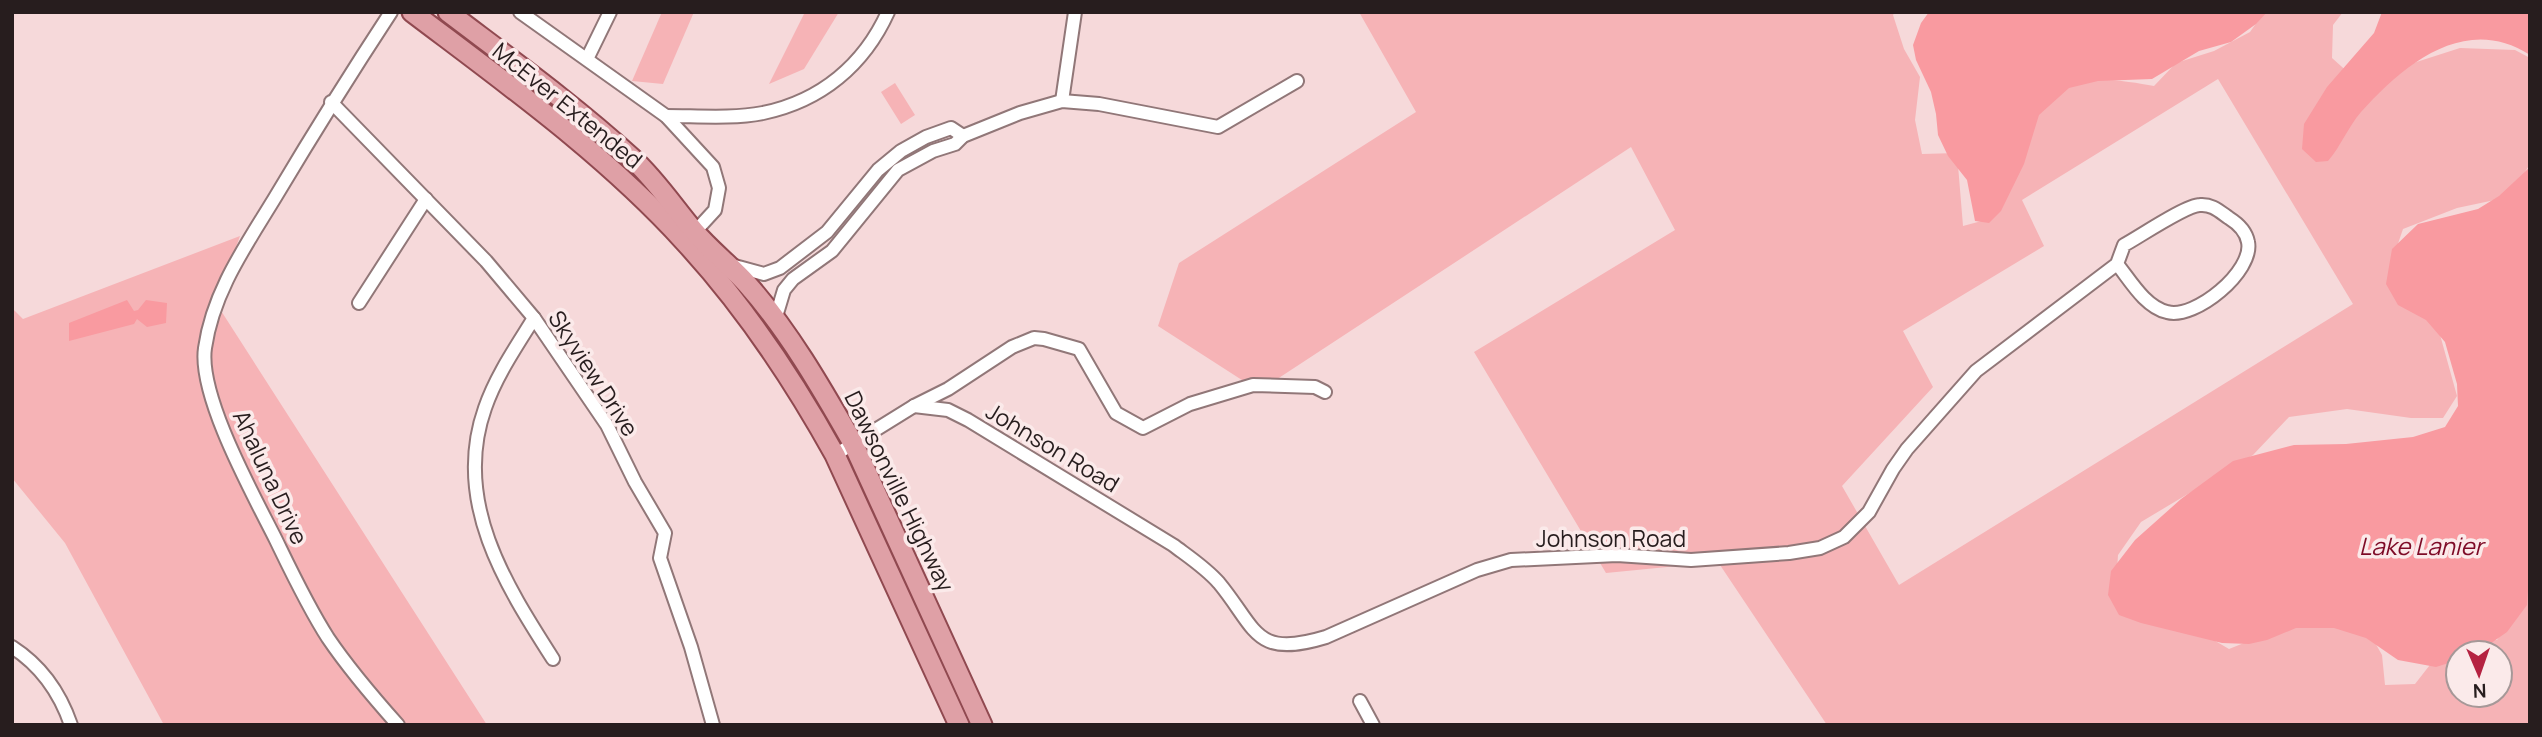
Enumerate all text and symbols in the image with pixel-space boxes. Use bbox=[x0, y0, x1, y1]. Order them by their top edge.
street label: McEver Extended bbox=[486, 35, 650, 175]
street label: Skyview Drive bbox=[541, 304, 647, 442]
street label: Dawsonville Highway bbox=[837, 385, 963, 597]
street label: Johnson Road bbox=[980, 395, 1126, 499]
street label: Ahaluna Drive bbox=[226, 405, 316, 549]
street label: Johnson Road bbox=[1536, 522, 1686, 554]
water label: Lake Lanier bbox=[2359, 529, 2486, 562]
north arrow bbox=[2444, 639, 2514, 709]
text: N bbox=[2472, 678, 2487, 704]

